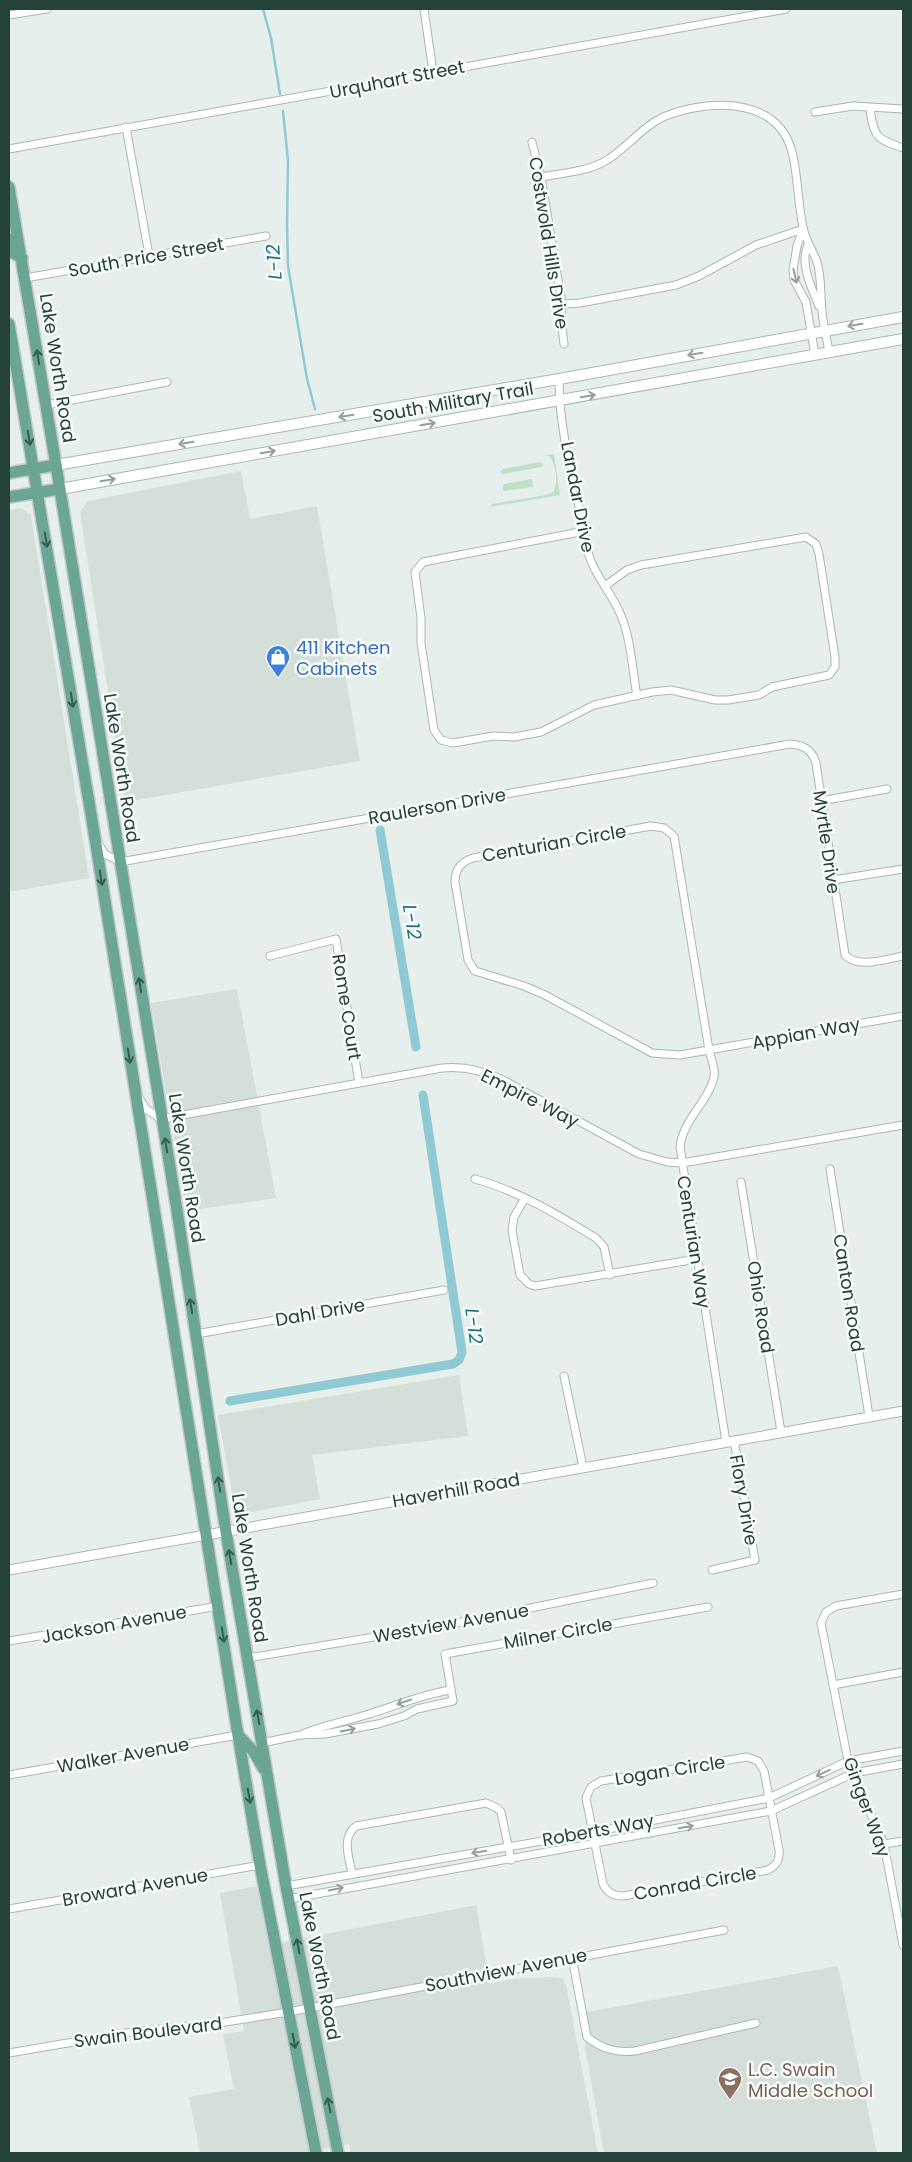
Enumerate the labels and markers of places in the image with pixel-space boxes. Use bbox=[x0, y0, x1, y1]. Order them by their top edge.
place label: 411 Kitchen Cabinets bbox=[296, 635, 391, 681]
shop icon: 411 Kitchen Cabinets bbox=[265, 644, 291, 678]
place label: L.C. Swain Middle School bbox=[748, 2057, 873, 2103]
school or university icon: L.C. Swain Middle School bbox=[717, 2066, 743, 2100]

